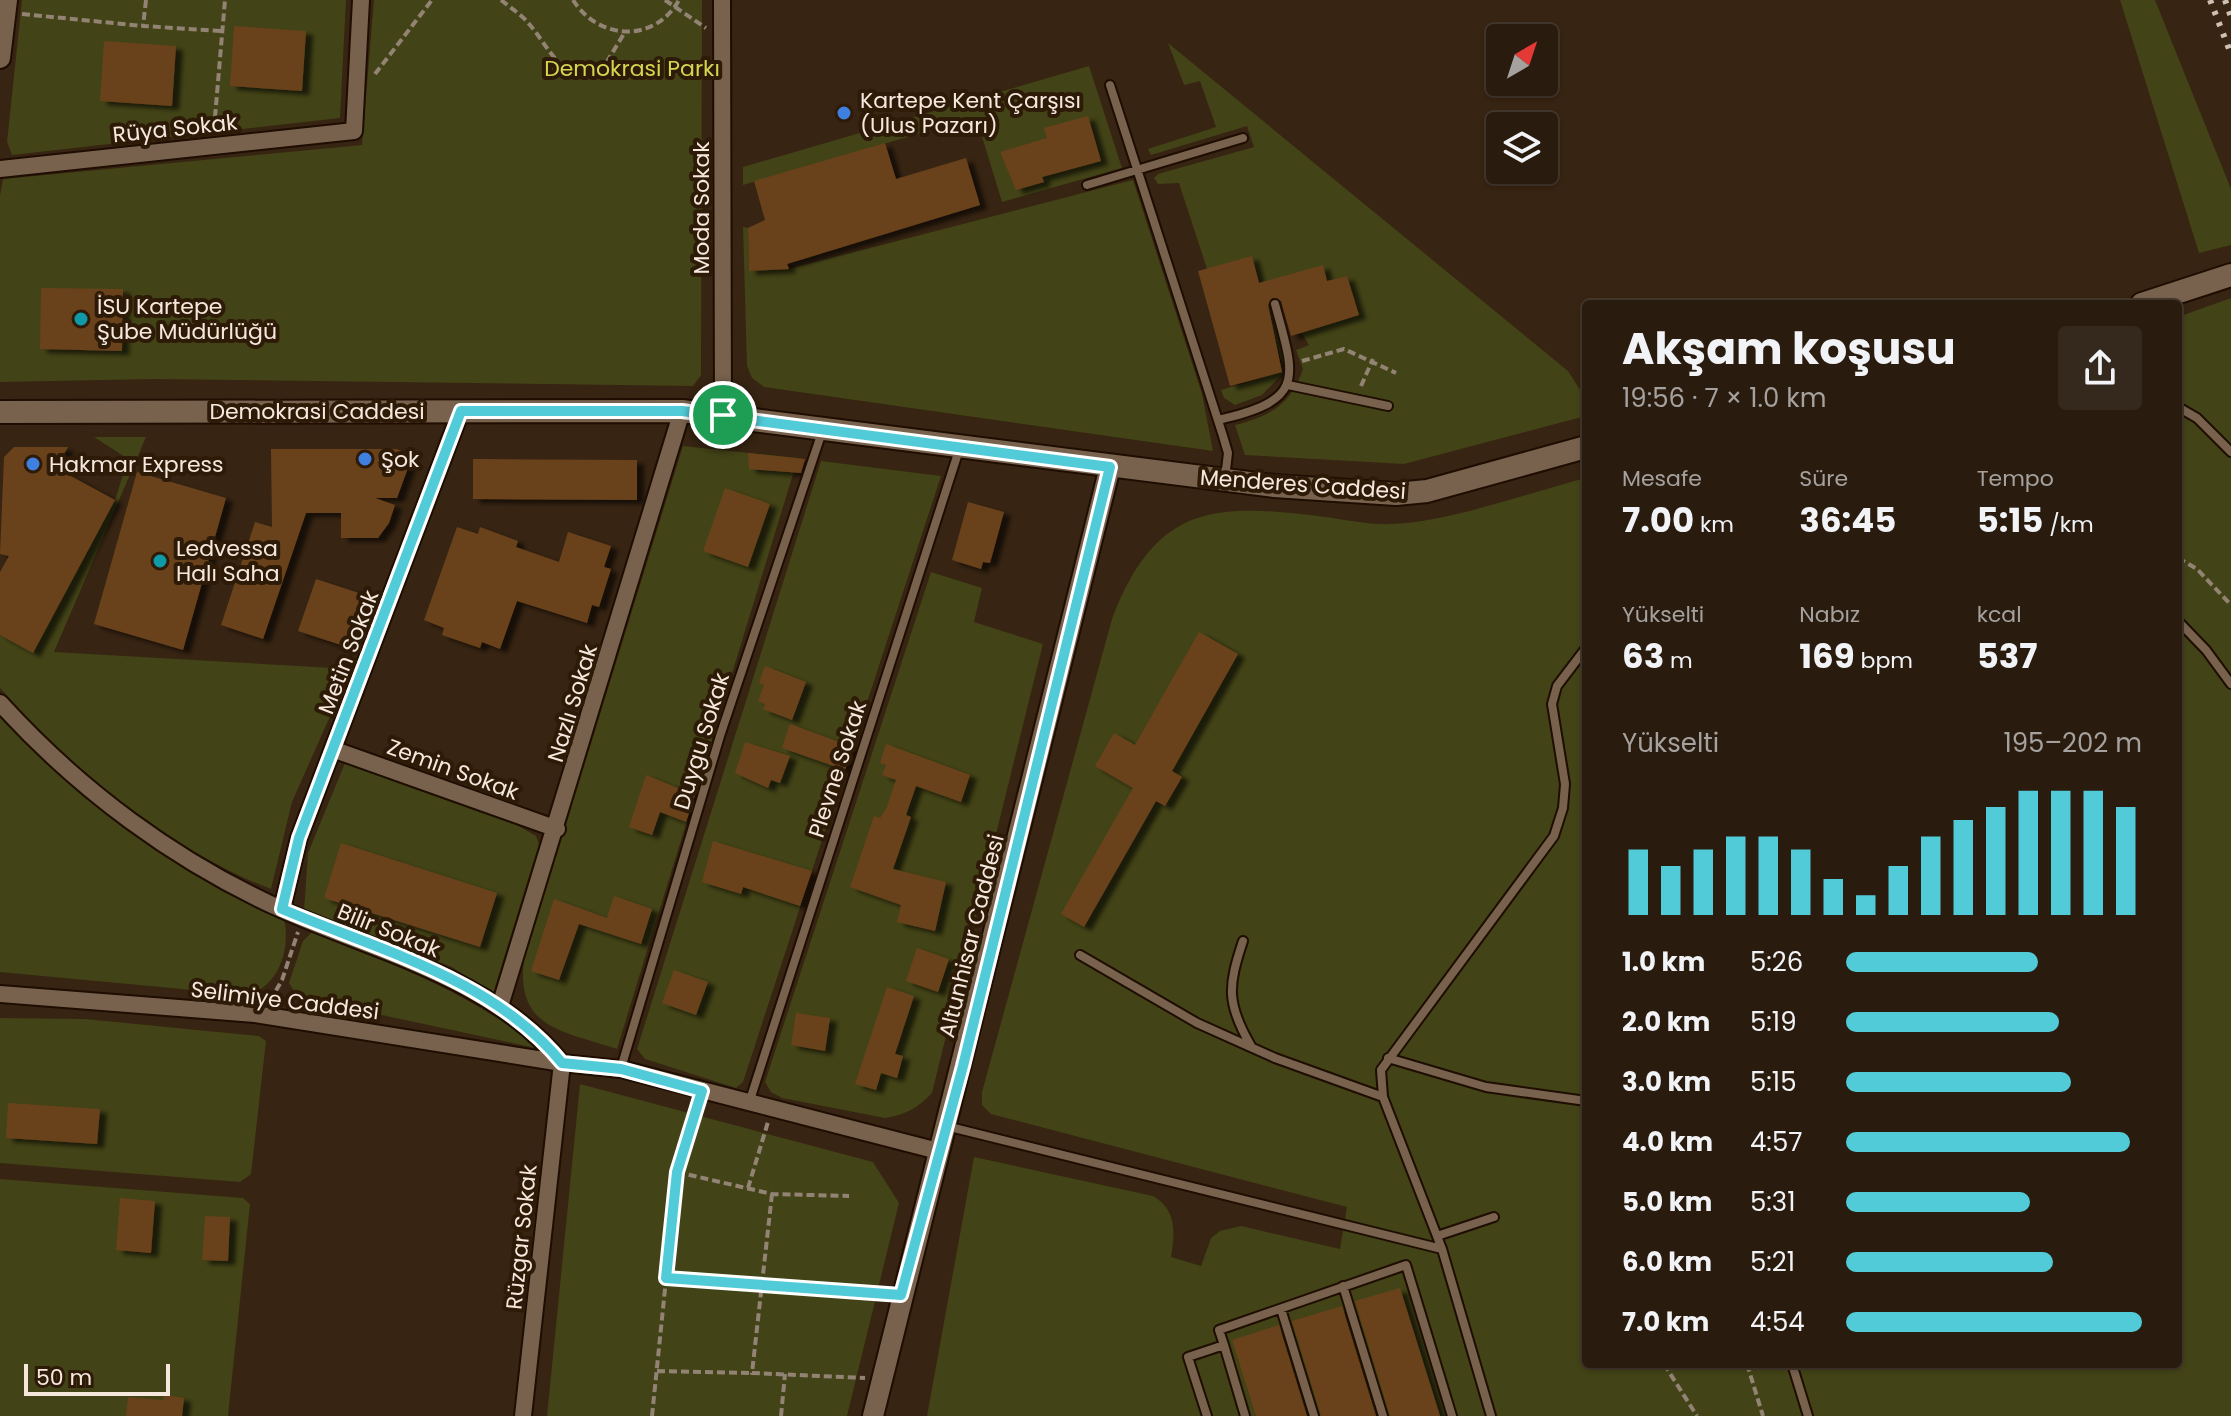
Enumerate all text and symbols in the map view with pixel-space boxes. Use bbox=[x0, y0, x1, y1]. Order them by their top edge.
north arrow bbox=[1486, 24, 1558, 96]
map controls bbox=[1486, 24, 1558, 184]
park label: Demokrasi Parkı bbox=[544, 53, 720, 84]
place label: Kartepe Kent Çarşısı (Ulus Pazarı) bbox=[860, 85, 1081, 141]
marker: Kartepe Kent Çarşısı (Ulus Pazarı) bbox=[835, 104, 853, 122]
street label: Rüya Sokak bbox=[111, 106, 240, 150]
button: layers bbox=[1486, 112, 1558, 184]
street label: Moda Sokak bbox=[686, 141, 717, 275]
place label: İSU Kartepe Şube Müdürlüğü bbox=[97, 291, 277, 347]
marker: İSU Kartepe Şube Müdürlüğü bbox=[72, 310, 90, 328]
text: Akşam koşusu bbox=[1622, 318, 1956, 379]
button: share bbox=[2058, 326, 2142, 410]
text: 19:56 · 7 × 1.0 km bbox=[1622, 380, 1827, 416]
pin bbox=[689, 381, 757, 449]
icon: arrive bbox=[701, 393, 745, 437]
street label: Demokrasi Caddesi bbox=[209, 396, 425, 427]
place label: Şok bbox=[381, 444, 420, 475]
place label: Hakmar Express bbox=[49, 449, 224, 480]
marker: Şok bbox=[356, 450, 374, 468]
marker: Hakmar Express bbox=[24, 455, 42, 473]
street label: Menderes Caddesi bbox=[1199, 462, 1407, 507]
text: Mesafe bbox=[1622, 463, 1702, 494]
text: Süre bbox=[1799, 463, 1848, 494]
text: Tempo bbox=[1977, 463, 2054, 494]
text: 7.00 bbox=[1622, 496, 1694, 544]
text: 36:45 bbox=[1799, 496, 1896, 544]
text: 5:15 bbox=[1977, 496, 2043, 544]
text: km bbox=[1694, 509, 1734, 540]
text: /km bbox=[2043, 509, 2094, 540]
place label: Ledvessa Halı Saha bbox=[176, 533, 280, 589]
marker: Ledvessa Halı Saha bbox=[151, 552, 169, 570]
street label: Metin Sokak bbox=[311, 585, 387, 719]
text: Yükselti bbox=[1622, 599, 1704, 630]
text: Nabız bbox=[1799, 599, 1860, 630]
text: kcal bbox=[1977, 599, 2022, 630]
text: 63 bbox=[1622, 632, 1664, 680]
text: 169 bbox=[1799, 632, 1855, 680]
text: 537 bbox=[1977, 632, 2038, 680]
street label: Nazlı Sokak bbox=[540, 640, 605, 766]
text: m bbox=[1664, 645, 1693, 676]
text: bpm bbox=[1855, 645, 1913, 676]
street label: Duygu Sokak bbox=[666, 668, 737, 813]
street label: Plevne Sokak bbox=[801, 696, 874, 842]
text: Yükselti bbox=[1622, 725, 1719, 761]
text: 195–202 m bbox=[2003, 725, 2142, 761]
street label: Zemin Sokak bbox=[383, 731, 524, 808]
street label: Altunhisar Caddesi bbox=[931, 831, 1012, 1041]
street label: Bilir Sokak bbox=[333, 896, 445, 965]
text: 1.0 km bbox=[1622, 944, 1705, 980]
text: 5:26 bbox=[1750, 944, 1803, 980]
street label: Selimiye Caddesi bbox=[189, 974, 381, 1027]
text: 2.0 km bbox=[1622, 1004, 1710, 1040]
text: 5:19 bbox=[1750, 1004, 1797, 1040]
text: 3.0 km bbox=[1622, 1064, 1711, 1100]
text: 5:15 bbox=[1750, 1064, 1797, 1100]
text: 4.0 km bbox=[1622, 1124, 1713, 1160]
text: 4:57 bbox=[1750, 1124, 1802, 1160]
street label: Rüzgar Sokak bbox=[498, 1162, 545, 1311]
text: 5.0 km bbox=[1622, 1184, 1712, 1220]
text: 5:31 bbox=[1750, 1184, 1796, 1220]
text: 6.0 km bbox=[1622, 1244, 1712, 1280]
text: 5:21 bbox=[1750, 1244, 1795, 1280]
text: 7.0 km bbox=[1622, 1304, 1709, 1340]
text: 4:54 bbox=[1750, 1304, 1805, 1340]
scale bar bbox=[24, 1360, 170, 1396]
text: 50 m bbox=[36, 1362, 92, 1393]

